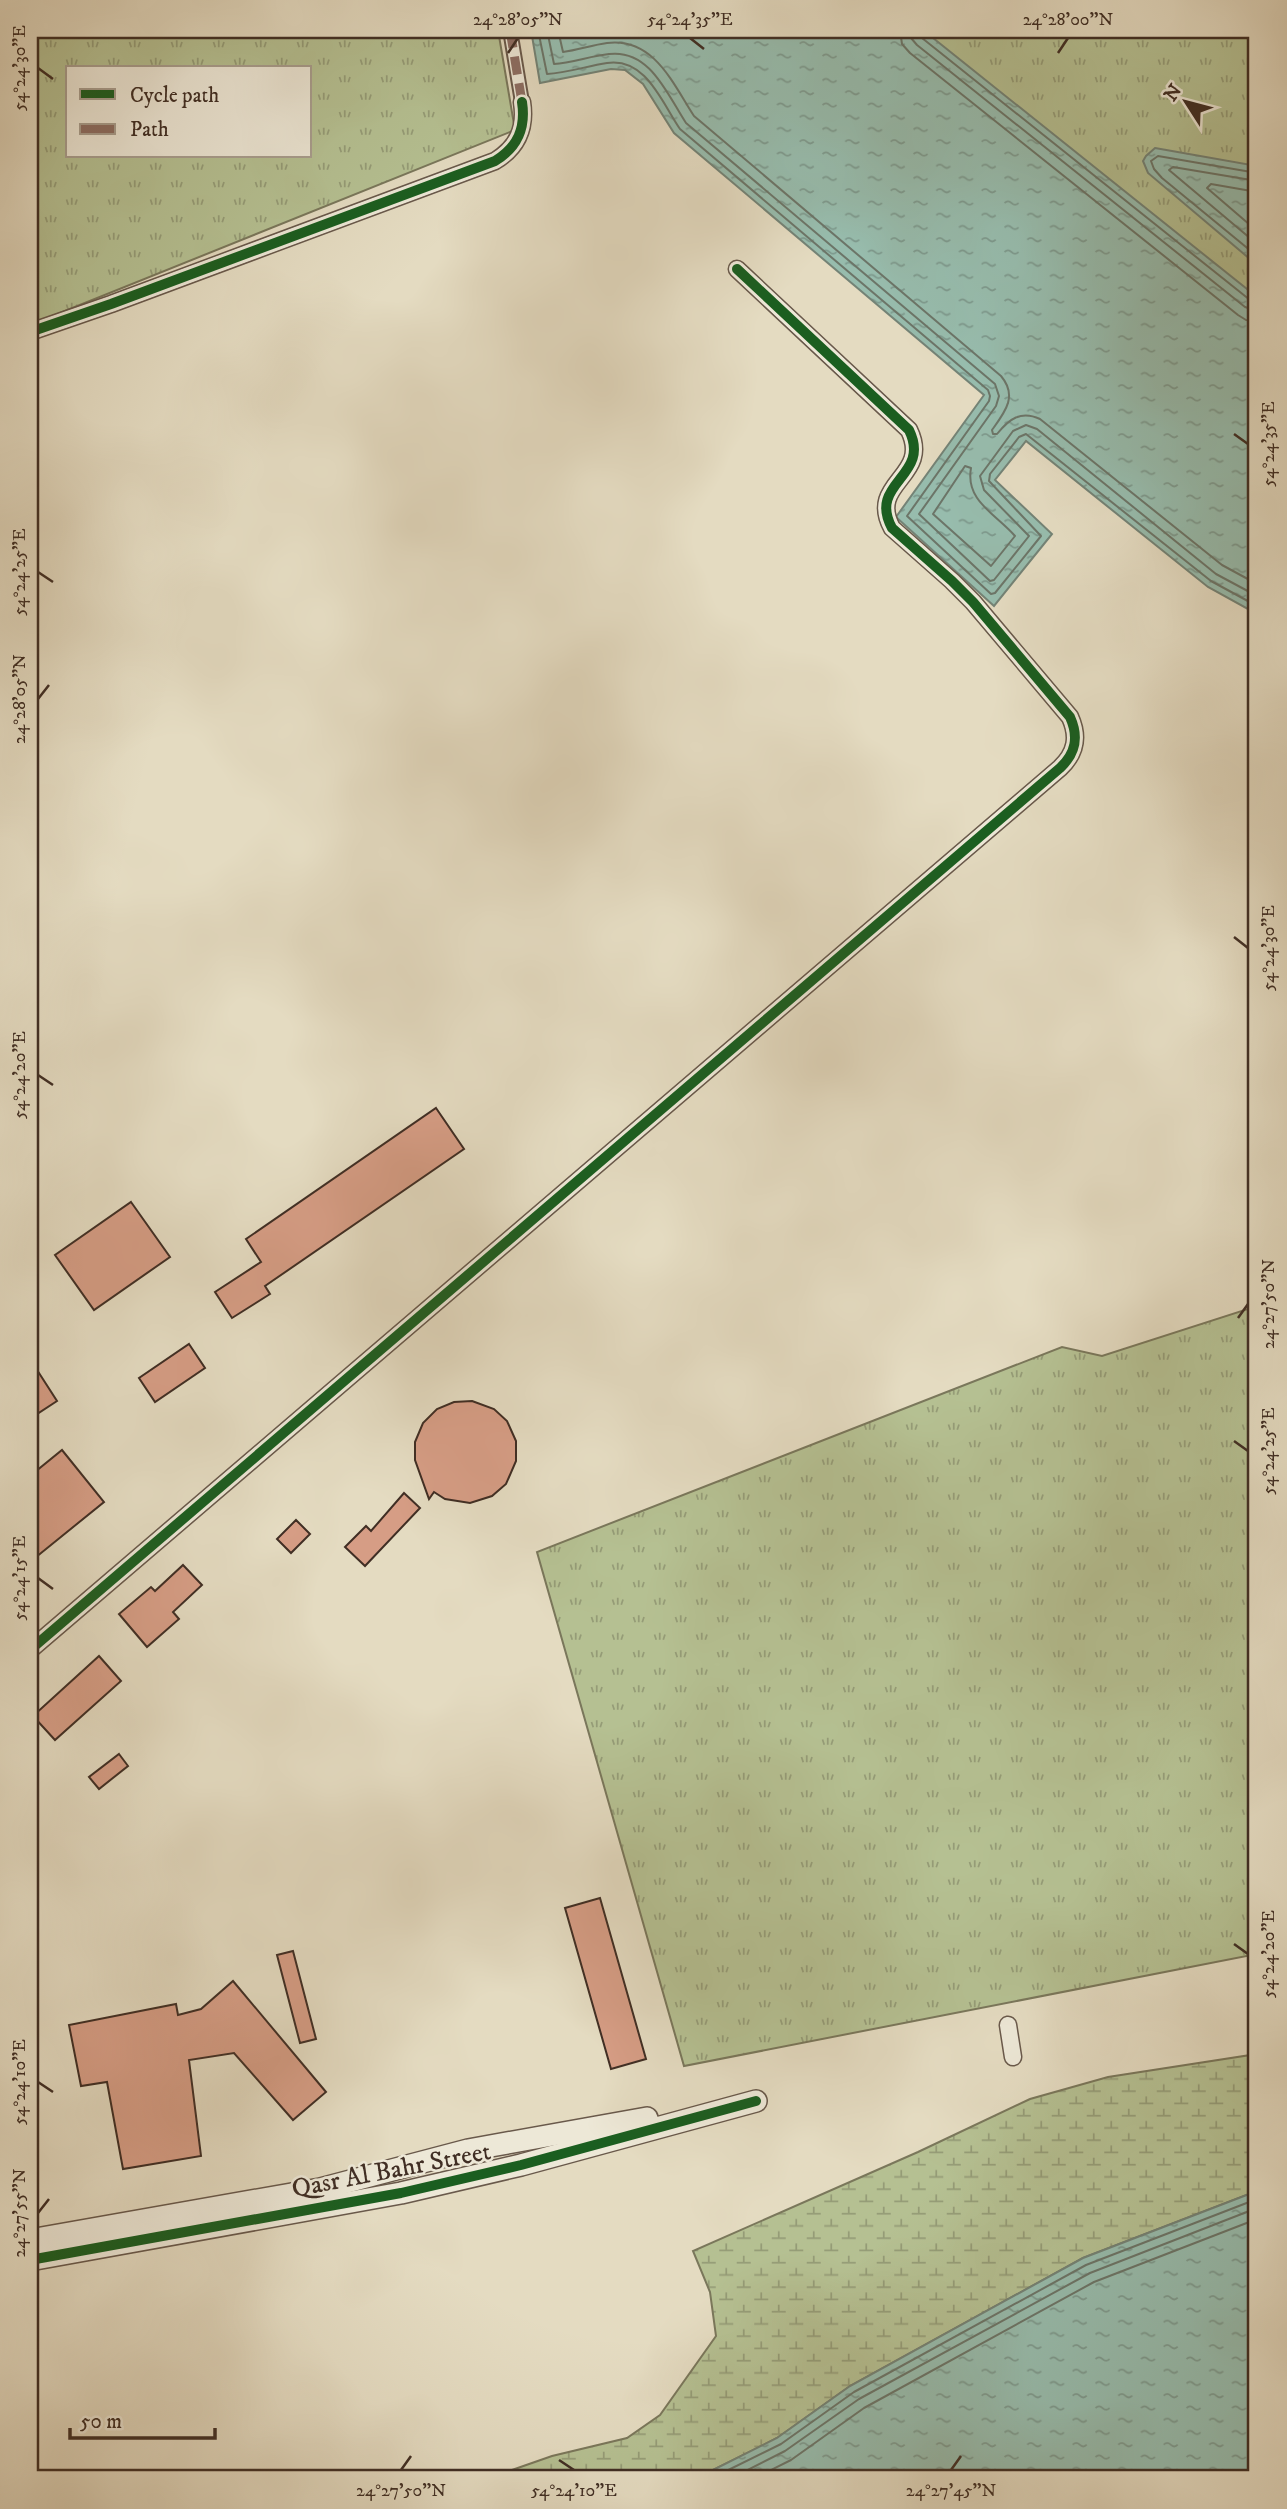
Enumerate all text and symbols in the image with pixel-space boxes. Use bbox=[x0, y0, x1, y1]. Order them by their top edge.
text: 24°28'05"N bbox=[473, 9, 563, 31]
text: 54°24'35"E bbox=[647, 9, 733, 31]
text: 24°28'00"N bbox=[1023, 9, 1113, 31]
text: 54°24'30"E bbox=[9, 25, 31, 111]
legend bbox=[66, 66, 312, 158]
north arrow bbox=[1150, 66, 1220, 136]
text: N bbox=[1160, 79, 1188, 106]
text: Cycle path bbox=[130, 83, 219, 109]
text: Path bbox=[130, 117, 169, 143]
text: 54°24'35"E bbox=[1258, 401, 1280, 487]
text: 54°24'25"E bbox=[9, 528, 31, 616]
text: 24°28'05"N bbox=[9, 654, 31, 744]
text: 54°24'30"E bbox=[1258, 905, 1280, 991]
text: 54°24'20"E bbox=[9, 1031, 31, 1119]
text: 24°27'50"N bbox=[1258, 1259, 1280, 1349]
text: 54°24'25"E bbox=[1258, 1407, 1280, 1495]
text: 54°24'15"E bbox=[9, 1535, 31, 1621]
text: 54°24'20"E bbox=[1258, 1910, 1280, 1998]
text: 54°24'10"E bbox=[9, 2039, 31, 2125]
street label: Qasr Al Bahr Street bbox=[289, 2135, 494, 2206]
text: 24°27'55"N bbox=[9, 2168, 31, 2258]
scale bar bbox=[70, 2397, 215, 2441]
text: 50 m bbox=[80, 2409, 122, 2435]
text: 24°27'50"N bbox=[356, 2480, 446, 2502]
text: 54°24'10"E bbox=[531, 2480, 617, 2502]
text: 24°27'45"N bbox=[906, 2480, 996, 2502]

